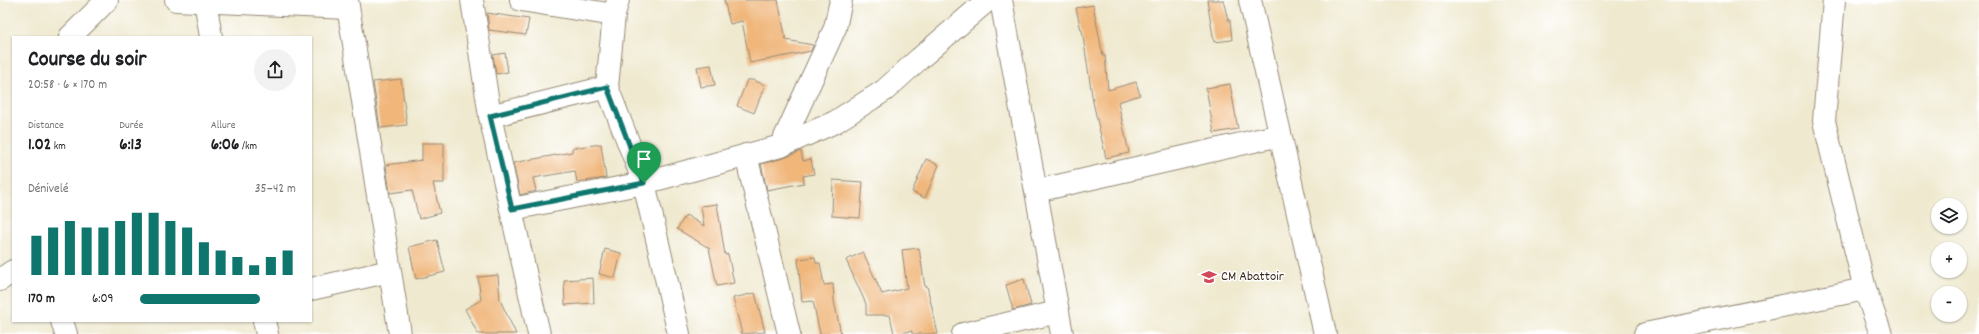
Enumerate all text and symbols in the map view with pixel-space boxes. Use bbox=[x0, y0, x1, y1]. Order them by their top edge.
text: Course du soir bbox=[28, 45, 146, 76]
button: share bbox=[254, 49, 296, 91]
text: 20:58 · 6 × 170 m bbox=[28, 76, 107, 95]
text: Distance bbox=[28, 118, 64, 134]
text: Durée bbox=[119, 118, 143, 134]
text: Allure bbox=[211, 118, 236, 134]
text: 1.02 bbox=[28, 134, 51, 158]
text: 6:13 bbox=[119, 134, 142, 158]
text: 6:06 bbox=[211, 134, 239, 158]
text: km bbox=[51, 139, 66, 155]
text: /km bbox=[239, 139, 257, 155]
pin bbox=[627, 142, 661, 183]
icon: arrive bbox=[633, 148, 655, 170]
text: Dénivelé bbox=[28, 180, 69, 199]
text: 35–42 m bbox=[255, 180, 296, 199]
map controls bbox=[1931, 198, 1967, 322]
button: layers bbox=[1931, 198, 1967, 234]
button: + bbox=[1931, 242, 1967, 278]
place label: CM Abattoir bbox=[1221, 267, 1285, 287]
school or university icon: CM Abattoir bbox=[1200, 268, 1218, 286]
button: − bbox=[1931, 286, 1967, 322]
text: 170 m bbox=[28, 290, 55, 309]
text: 6:09 bbox=[92, 290, 114, 309]

